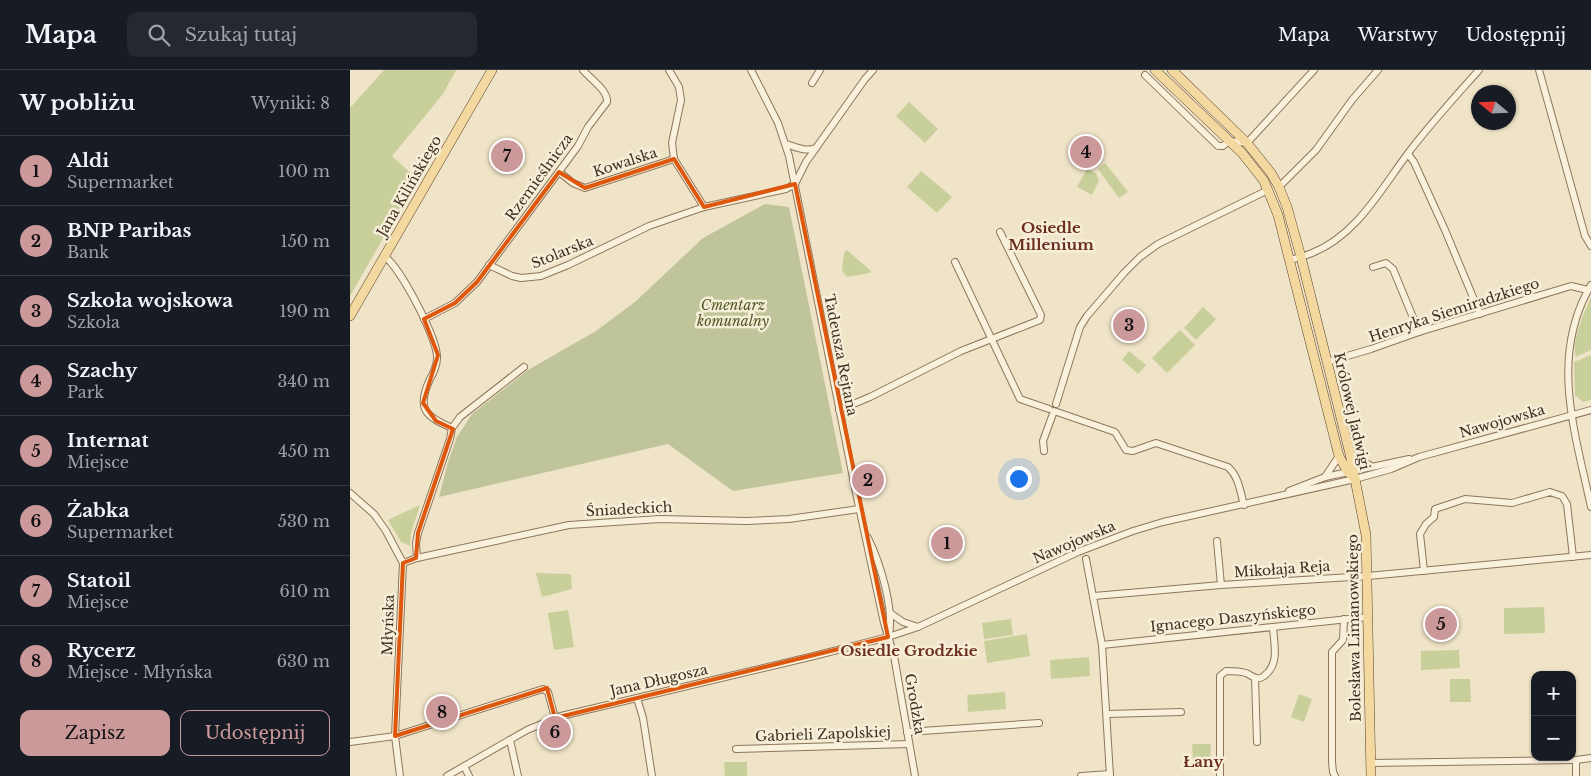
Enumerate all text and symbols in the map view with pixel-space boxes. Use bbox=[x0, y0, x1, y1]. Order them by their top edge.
search box bbox=[127, 12, 477, 57]
text: Mapa bbox=[25, 20, 97, 49]
icon: search bbox=[145, 21, 173, 49]
text: Szukaj tutaj bbox=[185, 23, 297, 46]
text: Mapa bbox=[1278, 24, 1330, 46]
text: Warstwy bbox=[1358, 24, 1438, 46]
text: Udostępnij bbox=[1466, 24, 1566, 46]
north arrow bbox=[1471, 85, 1516, 130]
text: W pobliżu bbox=[20, 90, 135, 116]
text: Wyniki: 8 bbox=[251, 93, 330, 113]
street label: Rzemieślnicza bbox=[501, 130, 577, 224]
street label: Jana Kilińskiego bbox=[372, 132, 445, 242]
pin: 4 bbox=[1070, 133, 1102, 171]
pin: 7 bbox=[491, 137, 523, 175]
street label: Kowalska bbox=[591, 143, 659, 181]
text: Aldi bbox=[67, 149, 109, 172]
text: 1 bbox=[33, 161, 39, 181]
text: 100 m bbox=[278, 161, 330, 181]
text: Supermarket bbox=[67, 172, 174, 192]
district label: Osiedle Millenium bbox=[1008, 218, 1094, 254]
text: BNP Paribas bbox=[67, 219, 191, 242]
text: 2 bbox=[31, 231, 41, 251]
text: 150 m bbox=[281, 231, 330, 251]
street label: Stolarska bbox=[528, 231, 596, 273]
text: Bank bbox=[67, 242, 109, 262]
street label: Henryka Siemiradzkiego bbox=[1366, 274, 1542, 346]
text: Szkoła wojskowa bbox=[67, 289, 233, 312]
street label: Tadeusza Rejtana bbox=[820, 292, 862, 418]
park label: Cmentarz komunalny bbox=[696, 296, 770, 330]
text: 3 bbox=[31, 301, 41, 321]
text: 190 m bbox=[279, 301, 330, 321]
pin: 3 bbox=[1113, 306, 1145, 344]
text: Szkoła bbox=[67, 312, 120, 332]
street label: Królowej Jadwigi bbox=[1330, 350, 1374, 472]
text: Szachy bbox=[67, 359, 137, 382]
text: 4 bbox=[31, 371, 41, 391]
text: 340 m bbox=[278, 371, 330, 391]
text: Park bbox=[67, 382, 104, 402]
street label: Nawojowska bbox=[1457, 400, 1547, 442]
text: Internat bbox=[67, 429, 149, 452]
text: 5 bbox=[31, 441, 41, 461]
text: 450 m bbox=[278, 441, 330, 461]
text: Miejsce bbox=[67, 452, 129, 472]
pin: 2 bbox=[852, 461, 884, 499]
your location bbox=[1006, 466, 1032, 492]
street label: Śniadeckich bbox=[585, 497, 673, 520]
text: Żabka bbox=[67, 499, 129, 522]
text: 6 bbox=[31, 511, 41, 531]
text: 530 m bbox=[278, 511, 330, 531]
street label: Nawojowska bbox=[1030, 516, 1118, 567]
text: Supermarket bbox=[67, 522, 174, 542]
pin: 1 bbox=[931, 524, 963, 562]
street label: Bolesława Limanowskiego bbox=[1343, 534, 1365, 722]
street label: Mikołaja Reja bbox=[1233, 557, 1331, 581]
text: Statoil bbox=[67, 569, 131, 592]
text: 7 bbox=[32, 581, 40, 601]
text: 610 m bbox=[279, 581, 330, 601]
text: Miejsce bbox=[67, 592, 129, 612]
street label: Młyńska bbox=[378, 594, 398, 656]
street label: Ignacego Daszyńskiego bbox=[1149, 600, 1317, 636]
pin: 5 bbox=[1425, 605, 1457, 643]
text: Rycerz bbox=[67, 639, 136, 662]
district label: Osiedle Grodzkie bbox=[840, 641, 978, 660]
text: 8 bbox=[31, 651, 41, 671]
text: 630 m bbox=[277, 651, 330, 671]
street label: Jana Długosza bbox=[606, 660, 710, 700]
text: Miejsce · Młyńska bbox=[67, 662, 213, 682]
map controls bbox=[1531, 671, 1576, 761]
button: + bbox=[1531, 671, 1576, 716]
street label: Grodzka bbox=[901, 672, 929, 736]
pin: 8 bbox=[426, 693, 458, 731]
button: Zapisz bbox=[20, 710, 170, 756]
button: Udostępnij bbox=[180, 710, 330, 756]
pin: 6 bbox=[539, 713, 571, 751]
button: − bbox=[1531, 716, 1576, 761]
street label: Gabrieli Zapolskiej bbox=[755, 723, 891, 745]
district label: Łany bbox=[1183, 752, 1223, 771]

